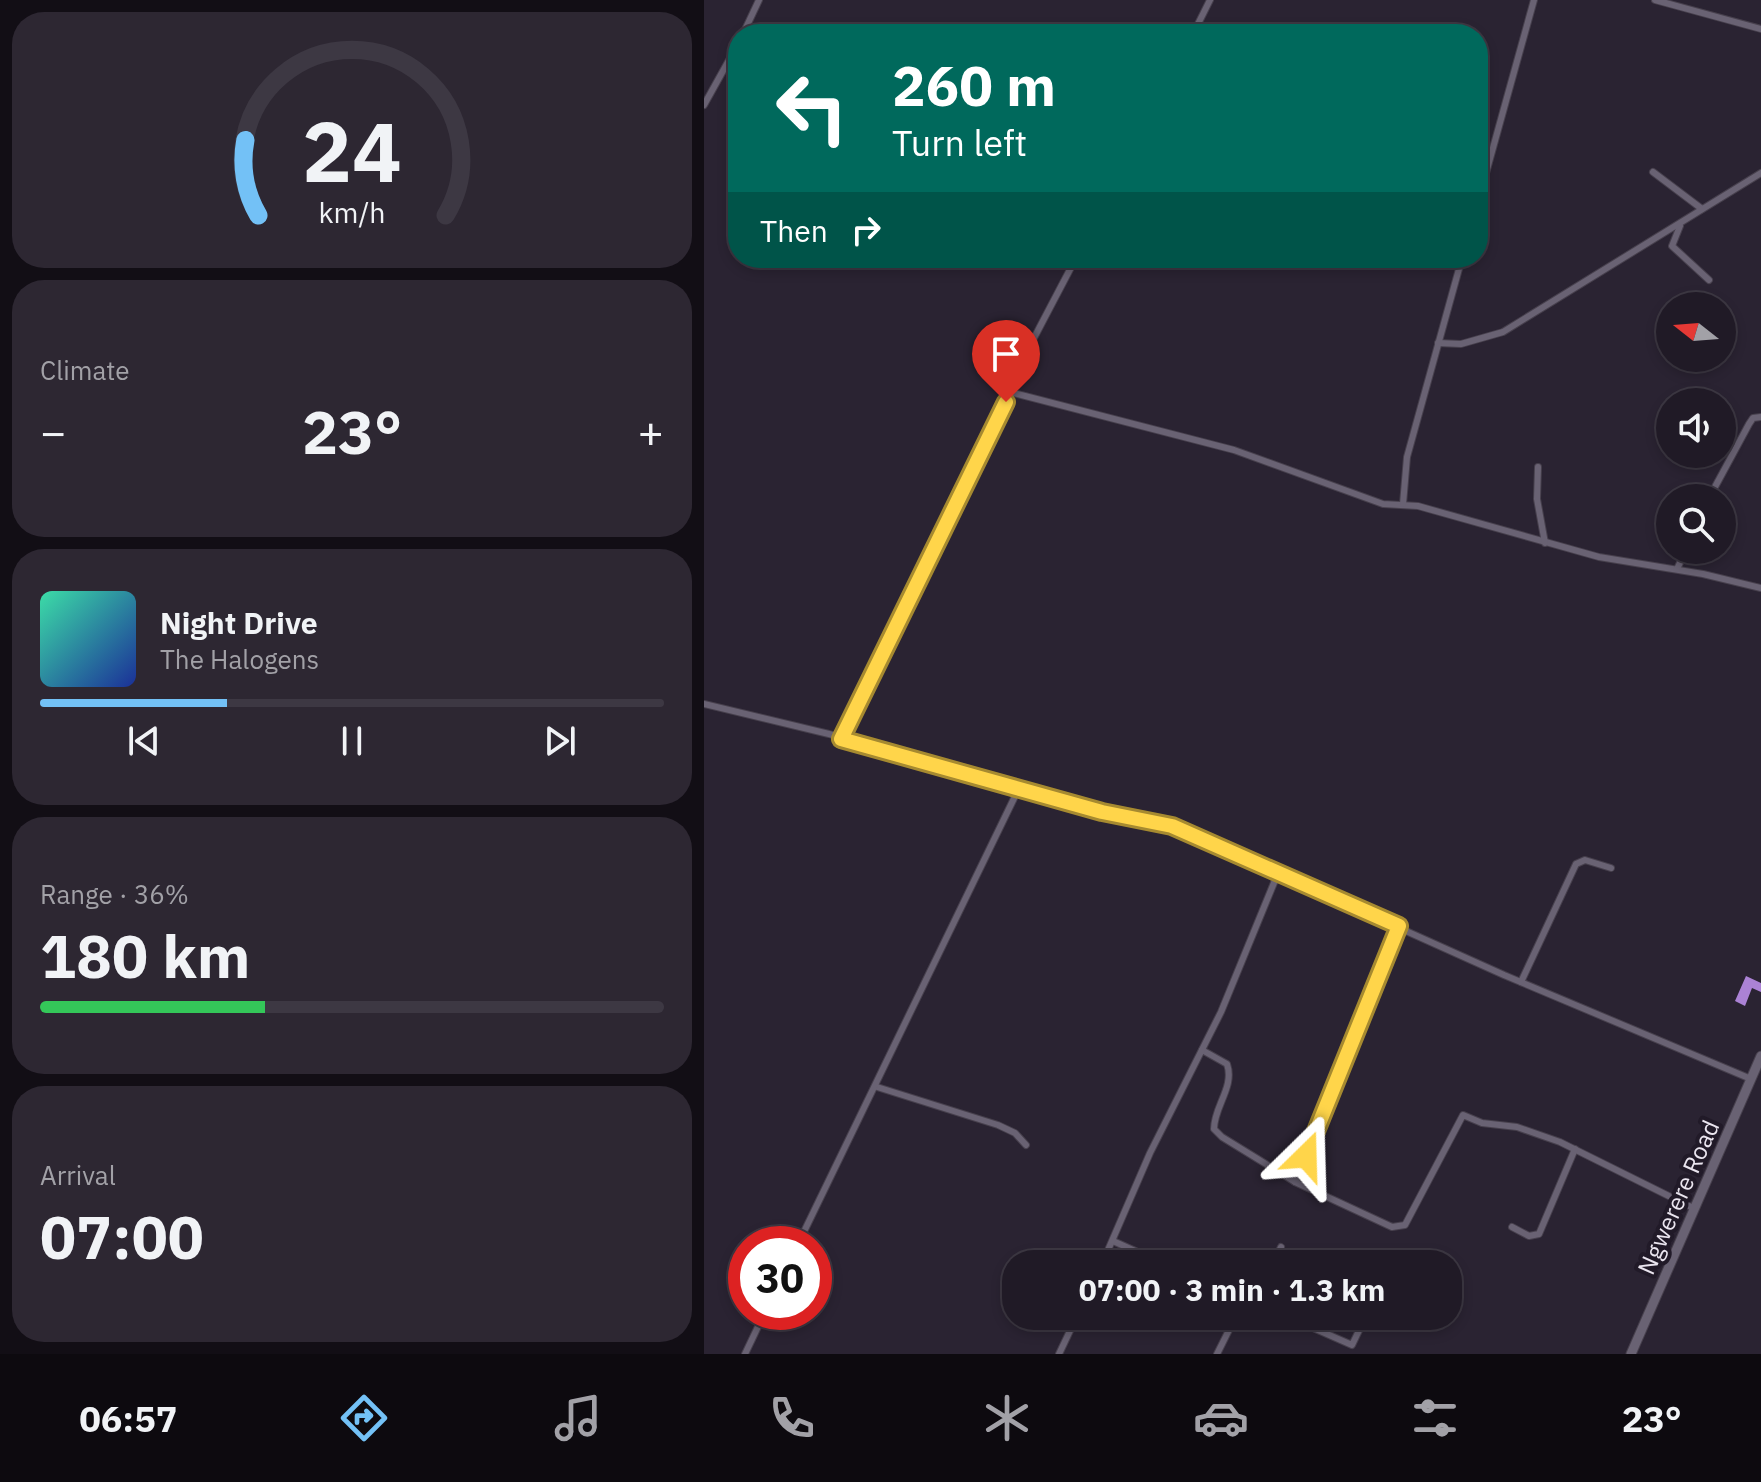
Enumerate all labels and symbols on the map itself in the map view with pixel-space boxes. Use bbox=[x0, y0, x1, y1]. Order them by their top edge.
north arrow bbox=[1656, 292, 1736, 372]
pin bbox=[972, 320, 1040, 402]
position arrow bbox=[1264, 1114, 1348, 1198]
street label: Ngwerere Road bbox=[1630, 1115, 1726, 1279]
speed limit sign: 30 bbox=[728, 1226, 832, 1330]

